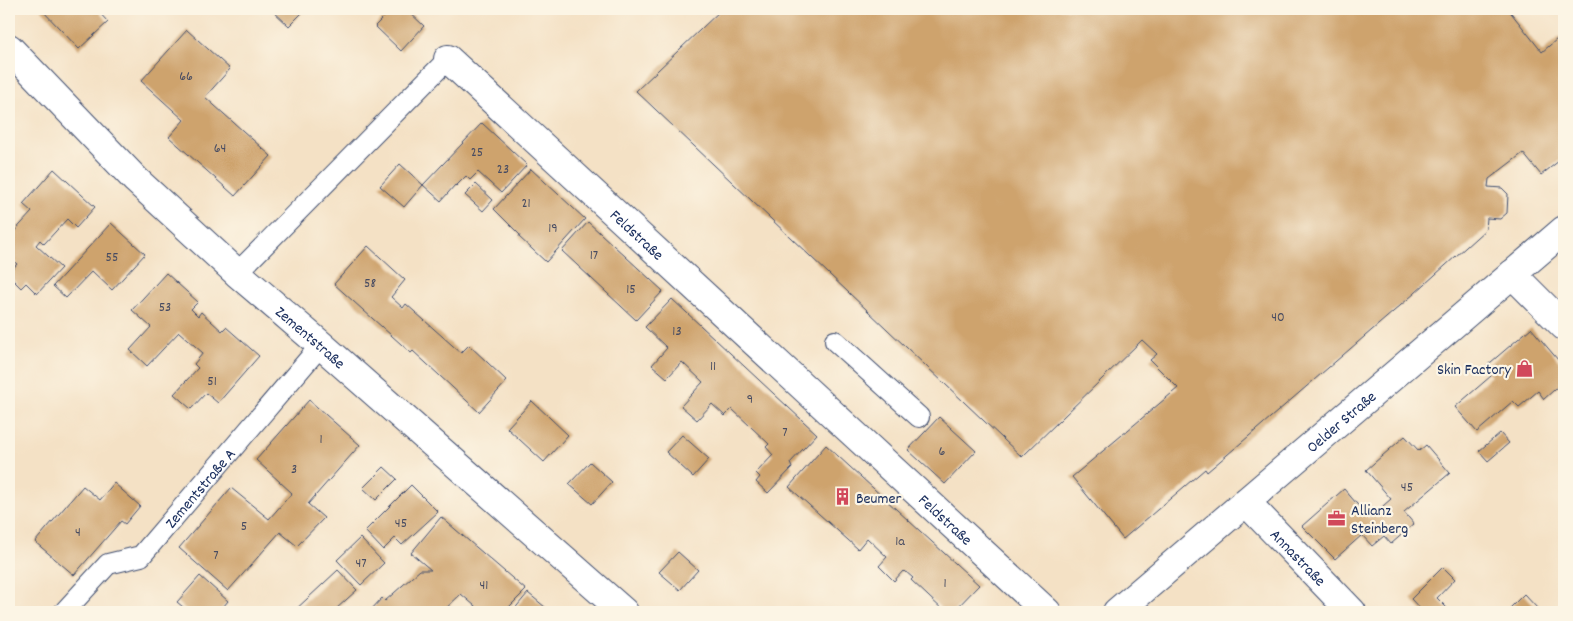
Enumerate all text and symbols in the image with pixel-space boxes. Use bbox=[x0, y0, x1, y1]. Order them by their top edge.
house number: 66 bbox=[179, 67, 193, 87]
house number: 64 bbox=[214, 139, 226, 159]
house number: 25 bbox=[471, 143, 483, 163]
house number: 23 bbox=[497, 160, 509, 180]
house number: 21 bbox=[521, 194, 531, 214]
street label: Feldstraße bbox=[604, 205, 668, 267]
house number: 19 bbox=[548, 219, 558, 239]
house number: 17 bbox=[590, 246, 598, 266]
house number: 55 bbox=[106, 248, 118, 268]
house number: 58 bbox=[364, 274, 376, 294]
house number: 15 bbox=[626, 280, 636, 300]
house number: 53 bbox=[159, 298, 171, 318]
street label: Zementstraße bbox=[269, 302, 349, 375]
house number: 40 bbox=[1271, 308, 1285, 328]
house number: 13 bbox=[672, 322, 682, 342]
house number: 11 bbox=[710, 357, 716, 377]
shop icon: Skin Factory bbox=[1515, 358, 1535, 378]
place label: Skin Factory bbox=[1437, 359, 1512, 382]
house number: 51 bbox=[207, 372, 217, 392]
street label: Oelder Straße bbox=[1302, 386, 1382, 459]
house number: 9 bbox=[747, 390, 753, 410]
house number: 7 bbox=[782, 423, 788, 443]
house number: 1 bbox=[319, 430, 323, 450]
house number: 6 bbox=[939, 442, 946, 462]
street label: Zementstraße A bbox=[161, 444, 242, 534]
house number: 3 bbox=[291, 460, 297, 480]
house number: 45 bbox=[1401, 478, 1413, 498]
building icon: Beumer bbox=[832, 487, 852, 507]
place label: Beumer bbox=[856, 488, 902, 511]
street label: Feldstraße bbox=[912, 490, 977, 552]
place label: Allianz Steinberg bbox=[1351, 500, 1408, 541]
office icon: Allianz Steinberg bbox=[1327, 508, 1347, 528]
house number: 45 bbox=[395, 514, 407, 534]
house number: 5 bbox=[241, 517, 247, 537]
house number: 4 bbox=[75, 523, 81, 543]
street label: Annastraße bbox=[1264, 525, 1330, 592]
house number: 1a bbox=[895, 532, 905, 552]
house number: 7 bbox=[213, 546, 219, 566]
house number: 47 bbox=[355, 554, 367, 574]
house number: 1 bbox=[943, 574, 947, 594]
house number: 41 bbox=[480, 576, 488, 596]

